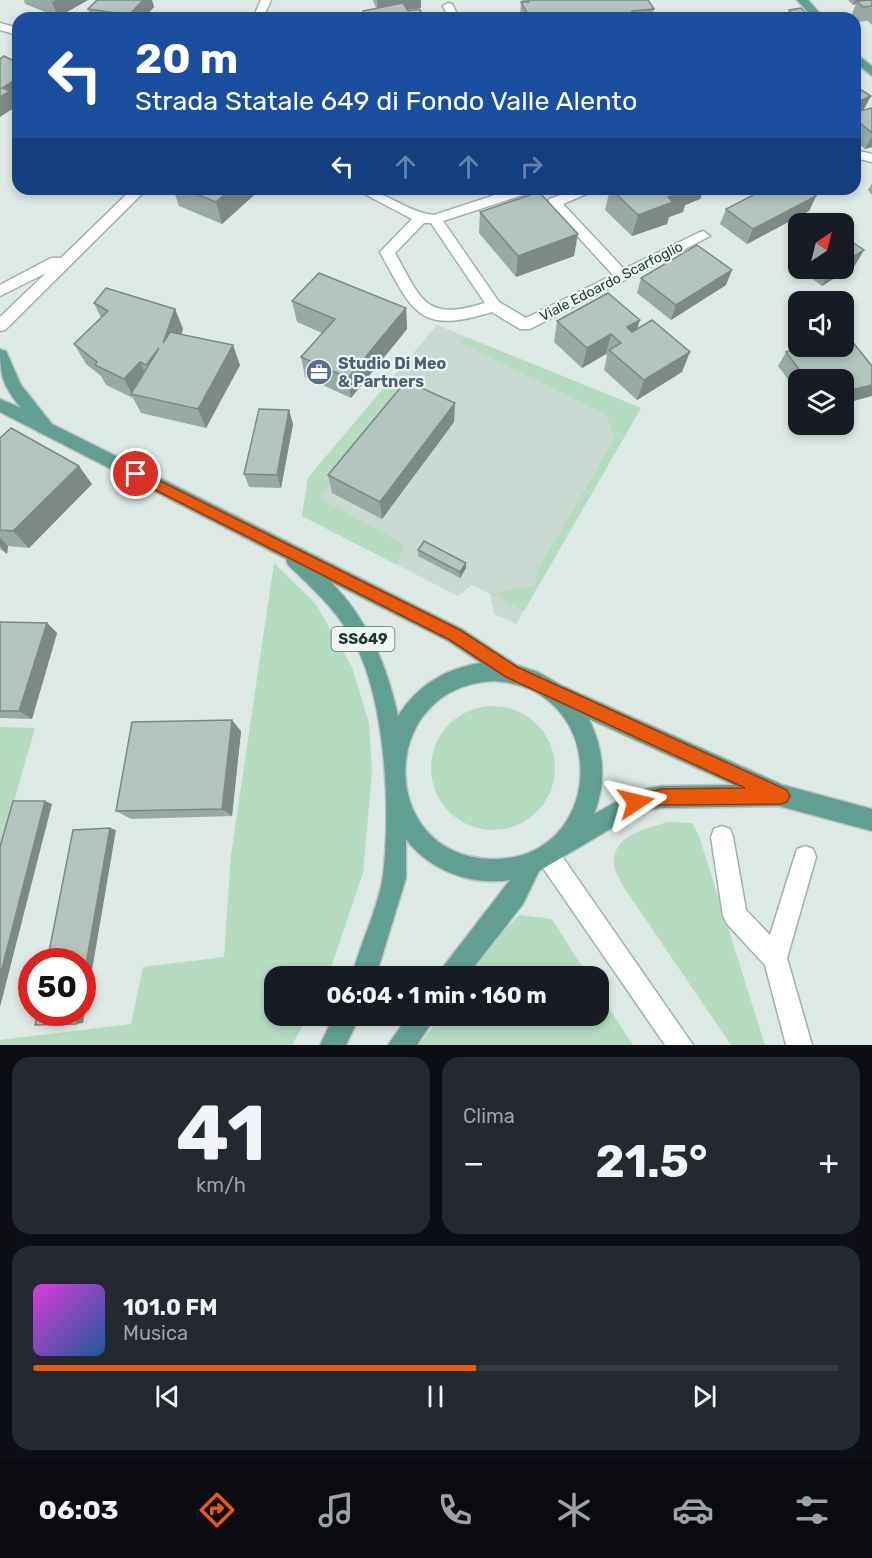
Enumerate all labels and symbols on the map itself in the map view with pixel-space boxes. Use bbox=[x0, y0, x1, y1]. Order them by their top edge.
north arrow bbox=[788, 213, 854, 279]
street label: Viale Edoardo Scarfoglio bbox=[537, 238, 686, 325]
place label: Studio Di Meo & Partners bbox=[338, 354, 446, 391]
office icon: Studio Di Meo & Partners bbox=[304, 357, 334, 387]
pin bbox=[110, 448, 161, 499]
road number: SS649 bbox=[332, 627, 394, 651]
position arrow bbox=[604, 770, 668, 834]
speed limit sign: 50 bbox=[18, 948, 96, 1026]

